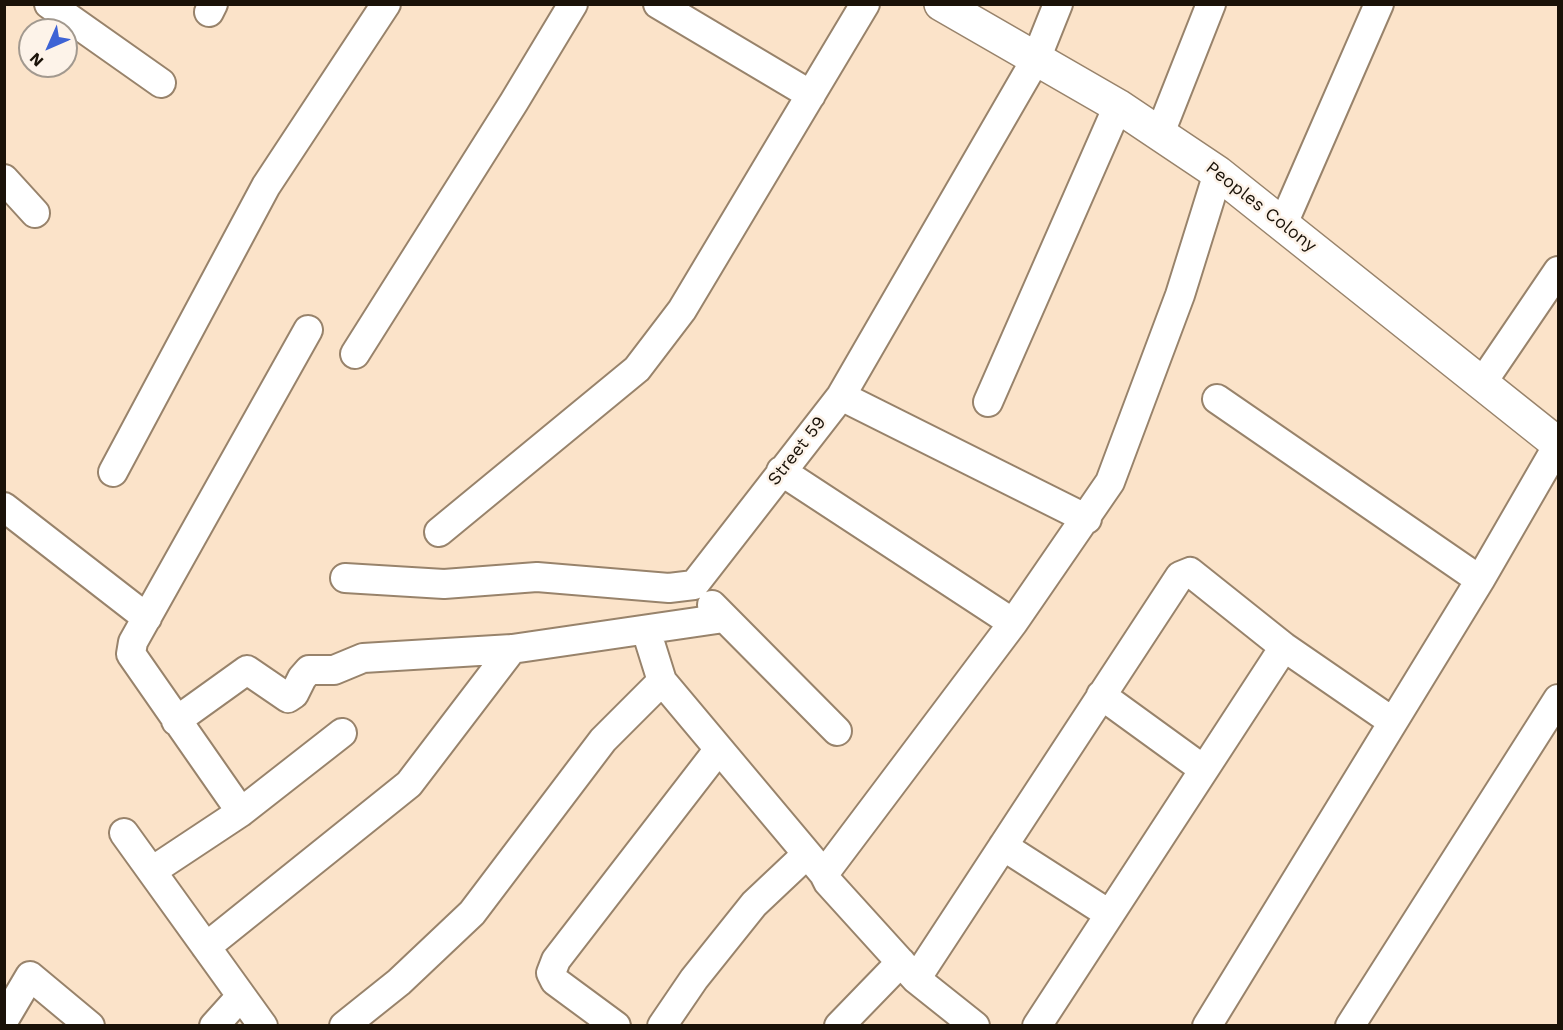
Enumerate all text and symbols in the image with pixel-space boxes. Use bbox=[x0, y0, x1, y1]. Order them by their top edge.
north arrow bbox=[18, 18, 78, 78]
text: N bbox=[25, 49, 47, 71]
street label: Peoples Colony bbox=[1201, 157, 1321, 257]
street label: Street 59 bbox=[763, 412, 831, 490]

